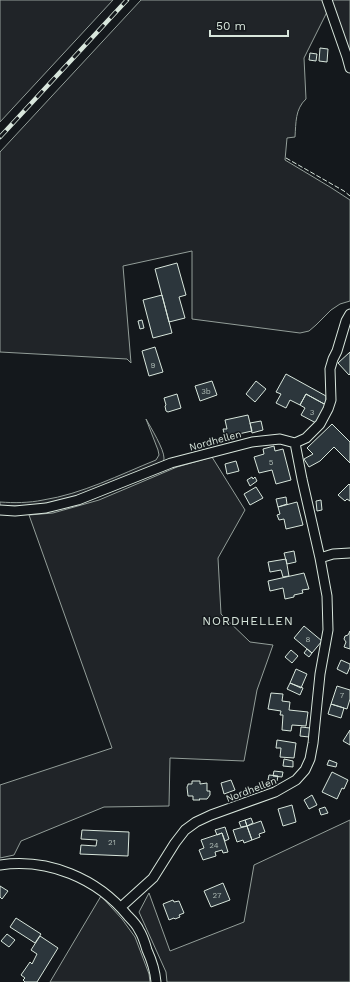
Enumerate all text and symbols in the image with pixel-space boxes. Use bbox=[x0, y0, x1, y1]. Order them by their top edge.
scale bar bbox=[210, 12, 288, 38]
text: 50 m bbox=[216, 19, 246, 33]
house number: 9 bbox=[151, 361, 156, 370]
house number: 3b bbox=[201, 387, 211, 396]
house number: 3 bbox=[310, 408, 315, 417]
street label: Nordhellen bbox=[188, 428, 242, 453]
house number: 5 bbox=[269, 458, 274, 467]
district label: NORDHELLEN bbox=[202, 614, 294, 628]
house number: 8 bbox=[306, 635, 311, 644]
house number: 7 bbox=[340, 691, 345, 700]
street label: Nordhellen bbox=[224, 775, 278, 804]
house number: 21 bbox=[108, 838, 116, 847]
house number: 24 bbox=[209, 841, 219, 850]
house number: 27 bbox=[213, 891, 222, 900]

